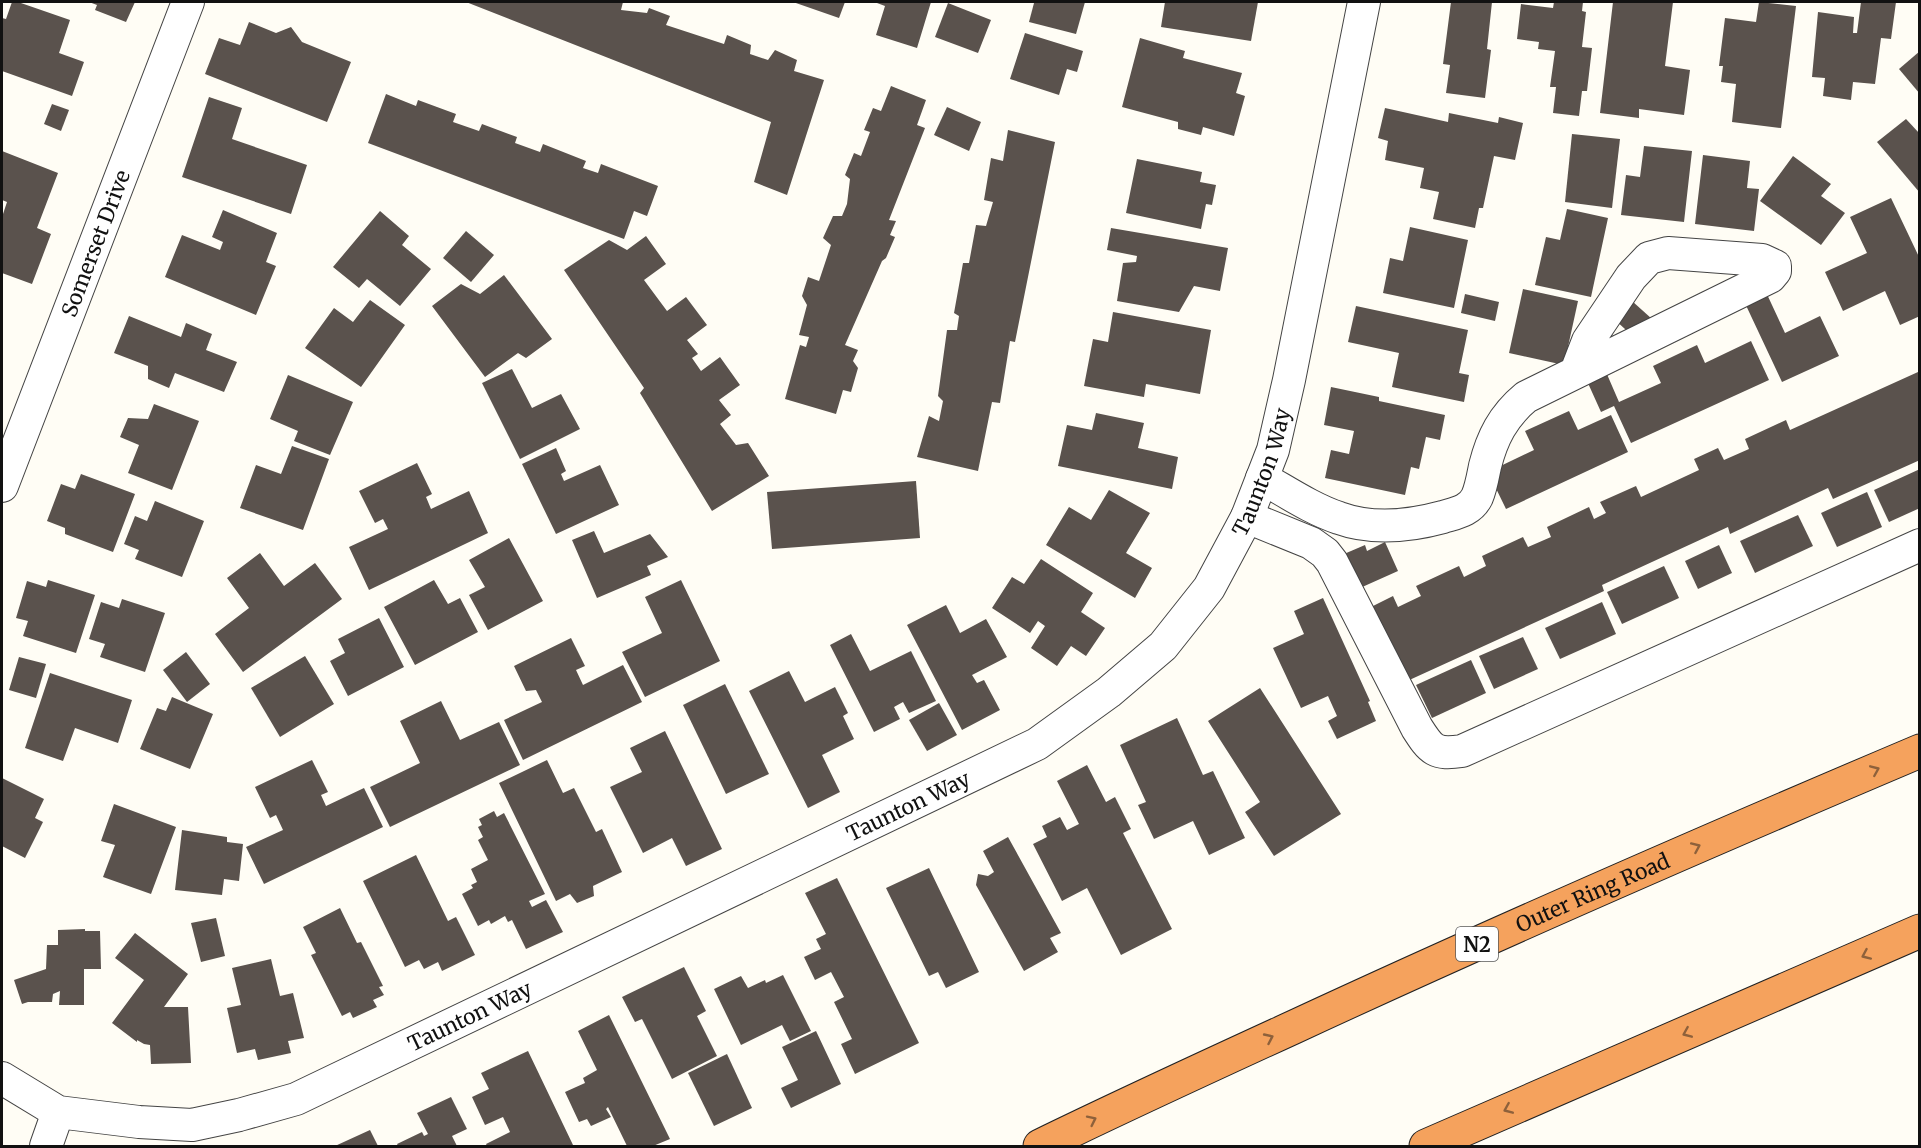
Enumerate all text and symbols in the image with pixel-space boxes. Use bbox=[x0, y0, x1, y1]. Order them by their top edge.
street label: Somerset Drive bbox=[55, 166, 136, 321]
street label: Taunton Way bbox=[1226, 405, 1296, 541]
street label: Taunton Way bbox=[842, 764, 975, 847]
one-way arrow bbox=[1869, 765, 1880, 777]
one-way arrow bbox=[1690, 842, 1701, 854]
street label: Outer Ring Road bbox=[1511, 847, 1674, 938]
road number: N2 bbox=[1456, 927, 1498, 961]
one-way arrow bbox=[1861, 948, 1872, 960]
street label: Taunton Way bbox=[403, 974, 537, 1057]
one-way arrow bbox=[1683, 1026, 1694, 1038]
one-way arrow bbox=[1263, 1034, 1274, 1046]
one-way arrow bbox=[1503, 1102, 1514, 1114]
one-way arrow bbox=[1086, 1116, 1097, 1128]

